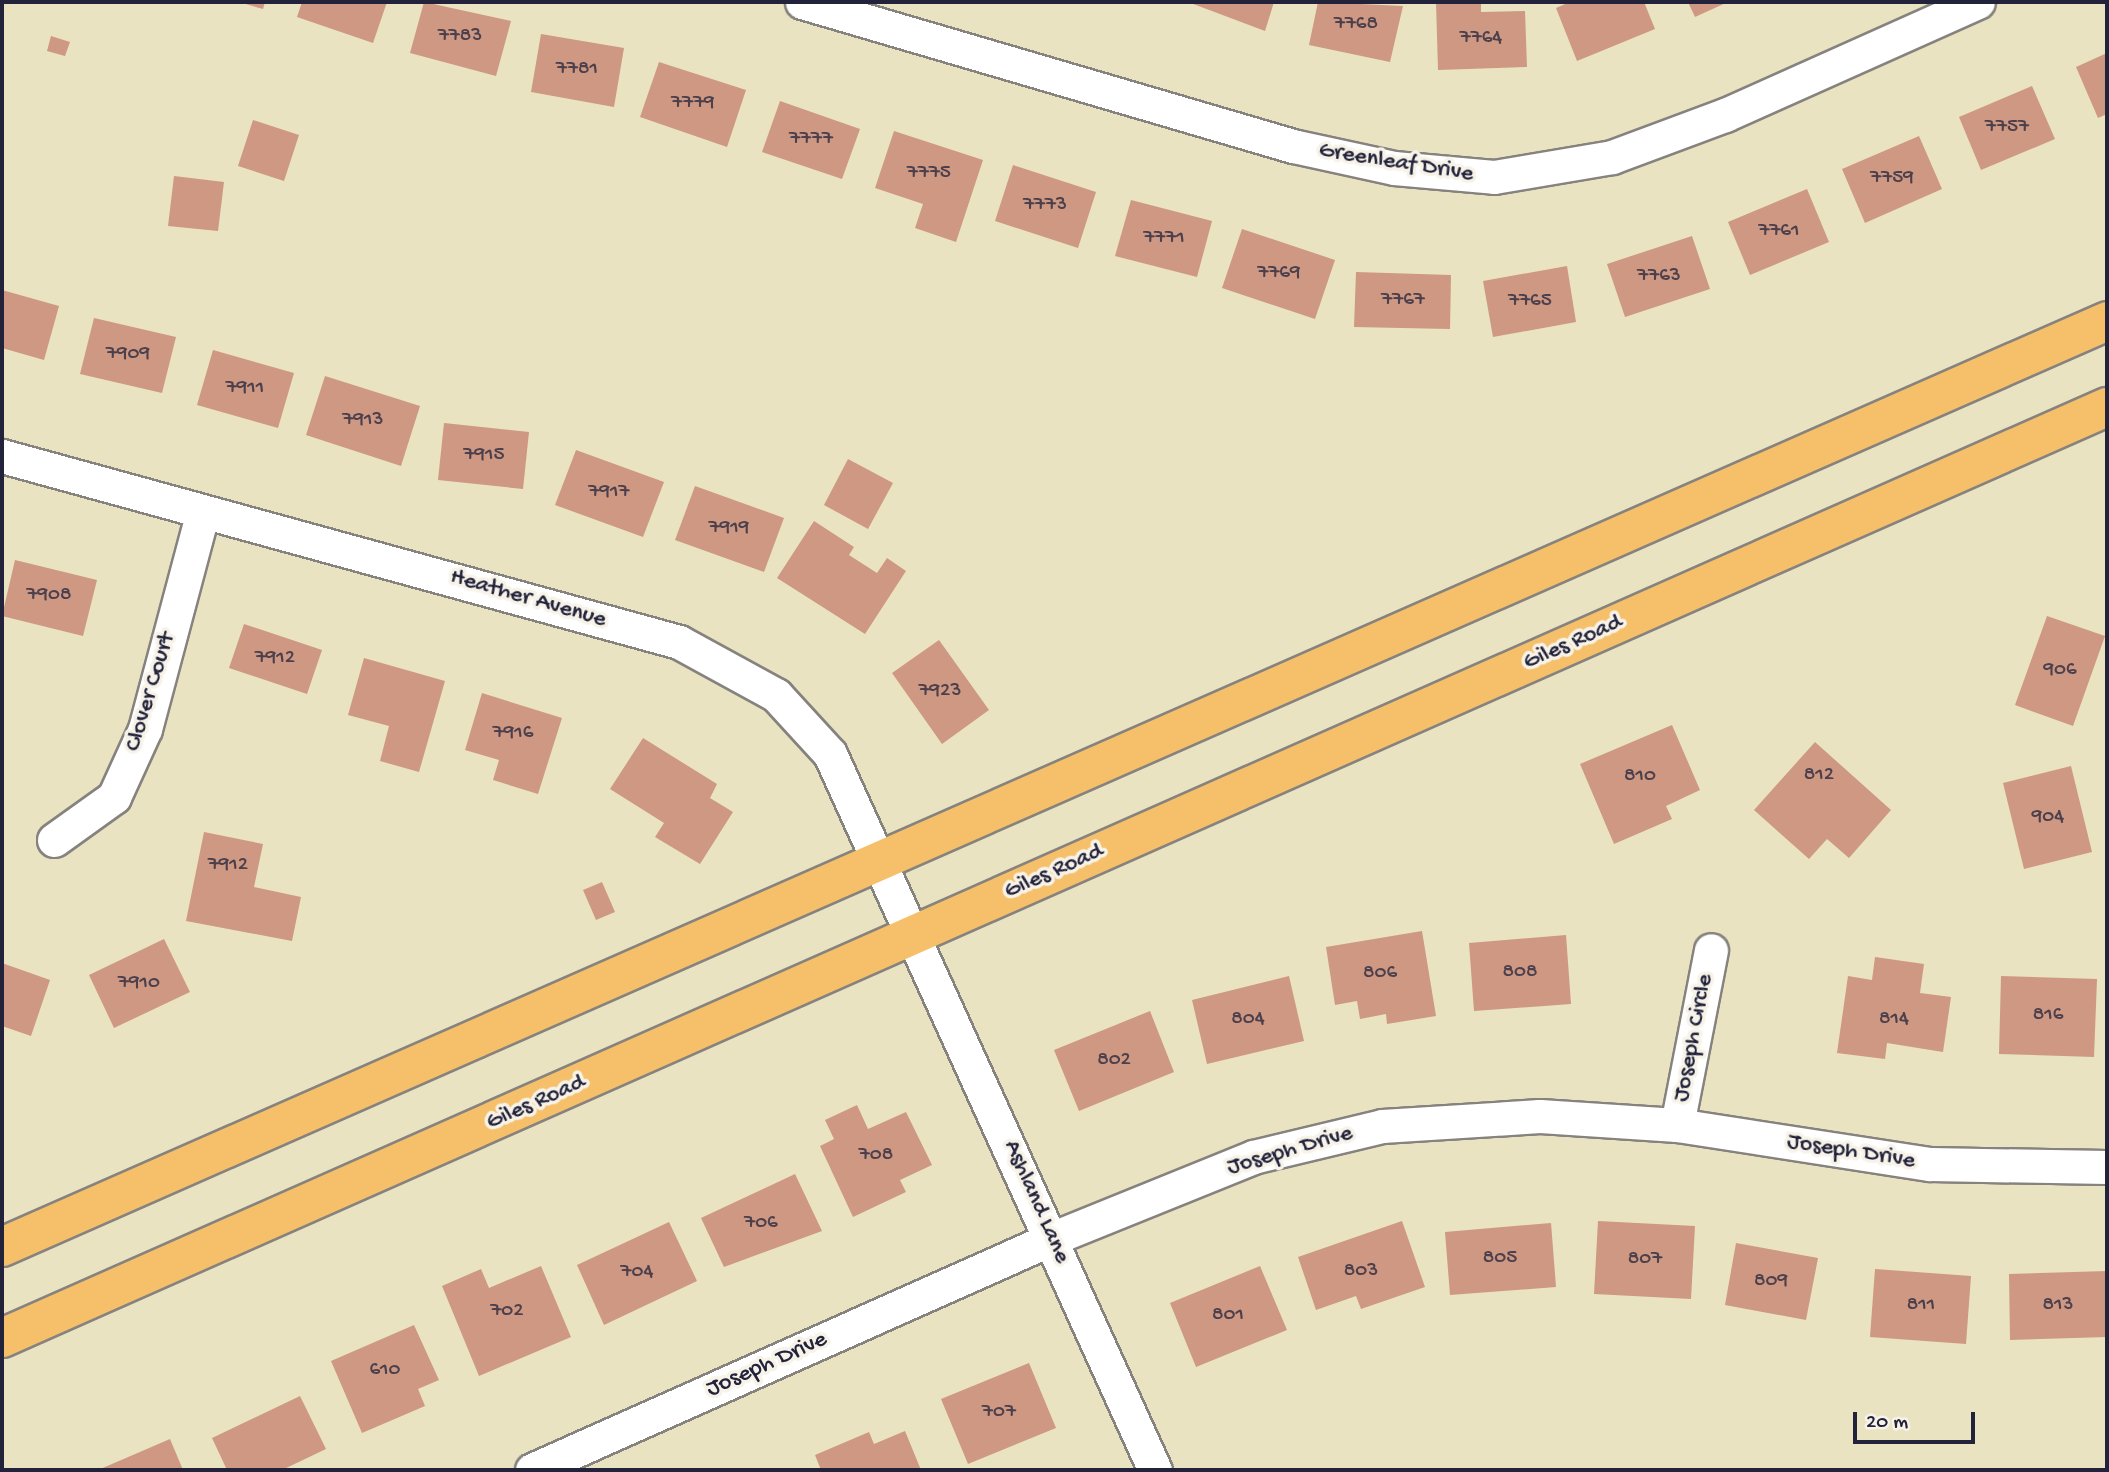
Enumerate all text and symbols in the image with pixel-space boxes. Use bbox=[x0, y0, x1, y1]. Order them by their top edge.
house number: 7768 bbox=[1334, 12, 1378, 38]
house number: 7783 bbox=[438, 24, 482, 50]
house number: 7764 bbox=[1460, 26, 1502, 52]
house number: 7781 bbox=[556, 57, 598, 83]
house number: 7779 bbox=[671, 91, 715, 117]
house number: 7757 bbox=[1985, 115, 2029, 141]
house number: 7777 bbox=[789, 127, 833, 153]
street label: Greenleaf Drive bbox=[1317, 137, 1475, 189]
house number: 7775 bbox=[907, 161, 951, 187]
house number: 7759 bbox=[1870, 166, 1914, 192]
house number: 7773 bbox=[1023, 193, 1067, 219]
house number: 7761 bbox=[1759, 219, 1799, 245]
house number: 7771 bbox=[1143, 226, 1185, 252]
house number: 7769 bbox=[1257, 261, 1301, 287]
house number: 7763 bbox=[1637, 264, 1681, 290]
house number: 7767 bbox=[1381, 288, 1425, 314]
house number: 7765 bbox=[1508, 289, 1552, 315]
house number: 7909 bbox=[106, 342, 150, 368]
house number: 7911 bbox=[226, 376, 264, 402]
house number: 7913 bbox=[343, 408, 383, 434]
house number: 7915 bbox=[464, 443, 504, 469]
house number: 7917 bbox=[589, 480, 629, 506]
house number: 7919 bbox=[709, 516, 749, 542]
street label: Heather Avenue bbox=[447, 563, 609, 635]
house number: 7908 bbox=[27, 583, 71, 609]
street label: Giles Road bbox=[1519, 609, 1627, 677]
street label: Clover Court bbox=[119, 629, 183, 755]
house number: 7912 bbox=[255, 646, 295, 672]
house number: 906 bbox=[2043, 658, 2077, 684]
house number: 7923 bbox=[919, 679, 961, 705]
house number: 7916 bbox=[493, 721, 533, 747]
house number: 812 bbox=[1804, 763, 1834, 789]
house number: 810 bbox=[1624, 764, 1656, 790]
house number: 904 bbox=[2032, 805, 2064, 831]
street label: Giles Road bbox=[1000, 838, 1108, 906]
house number: 7912 bbox=[208, 853, 248, 879]
house number: 808 bbox=[1503, 960, 1537, 986]
house number: 806 bbox=[1363, 961, 1397, 987]
house number: 7910 bbox=[118, 971, 160, 997]
street label: Joseph Circle bbox=[1668, 972, 1720, 1104]
house number: 816 bbox=[2033, 1003, 2063, 1029]
house number: 804 bbox=[1231, 1007, 1265, 1033]
house number: 814 bbox=[1879, 1007, 1909, 1033]
house number: 802 bbox=[1097, 1048, 1131, 1074]
street label: Giles Road bbox=[482, 1069, 590, 1137]
street label: Joseph Drive bbox=[1224, 1119, 1356, 1183]
street label: Joseph Drive bbox=[1785, 1128, 1917, 1176]
street label: Ashland Lane bbox=[996, 1136, 1076, 1268]
house number: 708 bbox=[859, 1143, 893, 1169]
house number: 706 bbox=[744, 1211, 778, 1237]
house number: 805 bbox=[1483, 1246, 1517, 1272]
house number: 807 bbox=[1628, 1247, 1662, 1273]
house number: 803 bbox=[1344, 1259, 1378, 1285]
house number: 704 bbox=[621, 1260, 653, 1286]
house number: 809 bbox=[1754, 1269, 1788, 1295]
house number: 811 bbox=[1907, 1293, 1935, 1319]
house number: 813 bbox=[2043, 1293, 2073, 1319]
house number: 702 bbox=[490, 1299, 524, 1325]
house number: 801 bbox=[1212, 1303, 1244, 1329]
street label: Joseph Drive bbox=[702, 1326, 832, 1404]
house number: 610 bbox=[369, 1358, 401, 1384]
scale bar bbox=[1857, 1398, 1980, 1442]
house number: 707 bbox=[982, 1400, 1016, 1426]
text: 20 m bbox=[1866, 1411, 1908, 1436]

